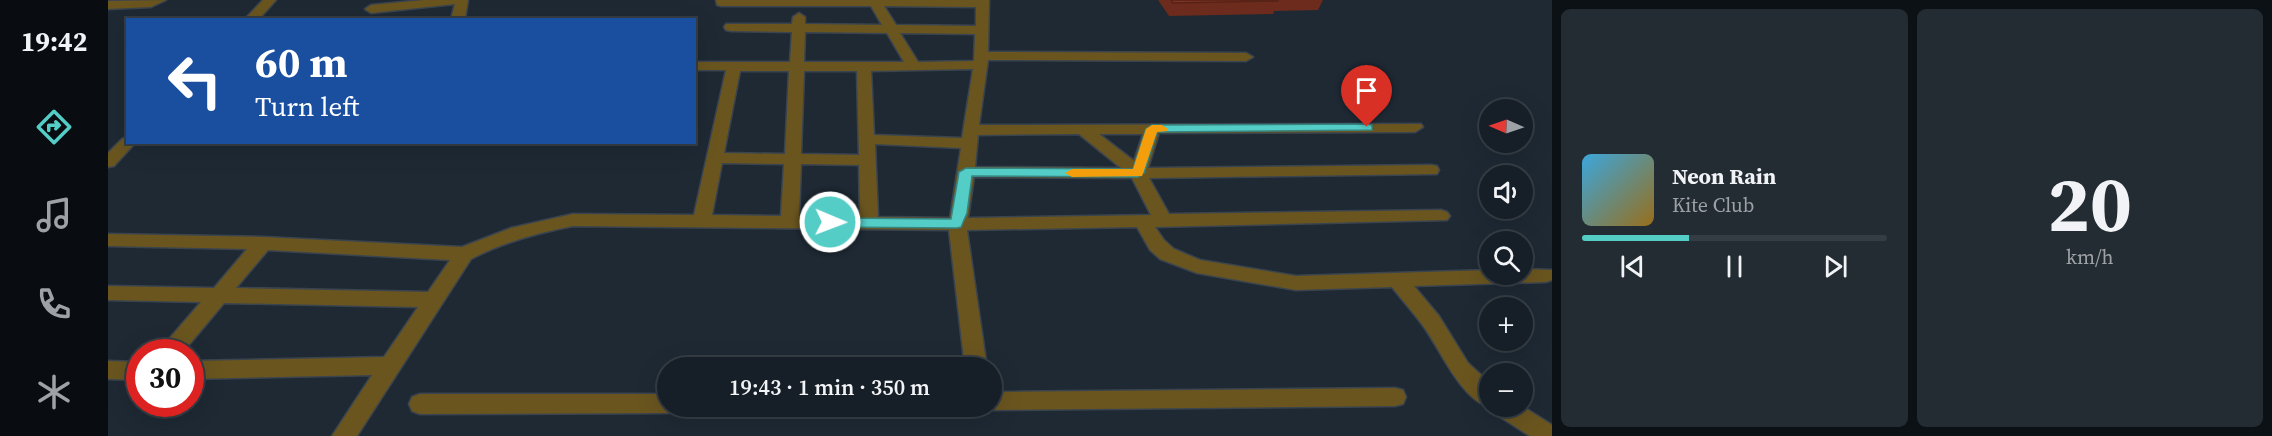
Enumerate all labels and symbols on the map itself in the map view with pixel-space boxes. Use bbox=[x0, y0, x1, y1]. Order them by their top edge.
pin bbox=[1341, 65, 1392, 127]
north arrow bbox=[1479, 99, 1533, 153]
position arrow bbox=[798, 190, 862, 254]
speed limit sign: 30 bbox=[126, 339, 204, 417]

